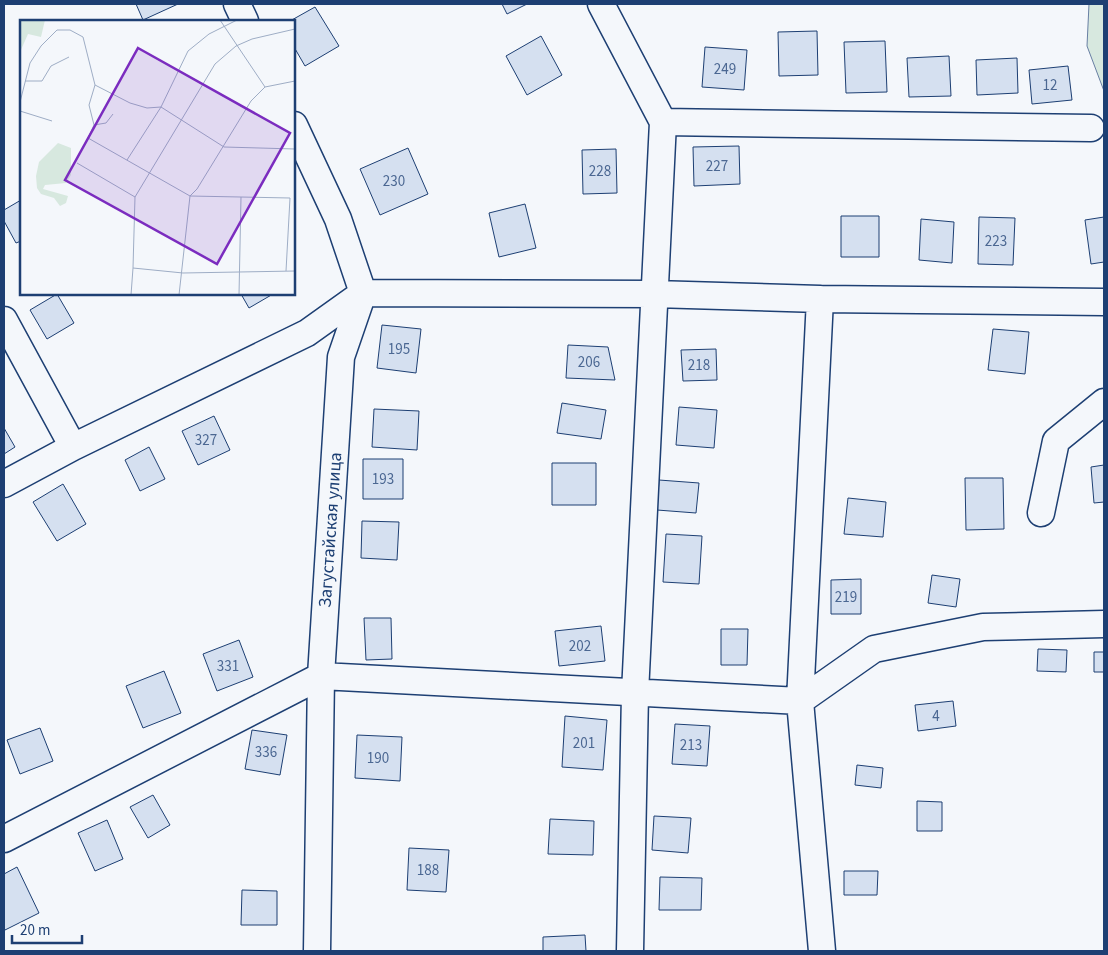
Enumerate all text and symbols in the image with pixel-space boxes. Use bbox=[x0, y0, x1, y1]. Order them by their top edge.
inset map bbox=[20, 20, 295, 295]
house number: 249 bbox=[714, 59, 736, 80]
house number: 12 bbox=[1043, 75, 1057, 96]
house number: 227 bbox=[706, 156, 728, 177]
house number: 228 bbox=[589, 161, 611, 182]
house number: 230 bbox=[383, 171, 405, 192]
house number: 223 bbox=[985, 231, 1007, 252]
house number: 195 bbox=[388, 339, 410, 360]
house number: 206 bbox=[578, 352, 600, 373]
house number: 218 bbox=[688, 355, 710, 376]
house number: 327 bbox=[195, 430, 217, 451]
street label: Загустайская улица bbox=[313, 451, 348, 609]
house number: 193 bbox=[372, 469, 394, 490]
house number: 219 bbox=[835, 587, 857, 608]
house number: 202 bbox=[569, 636, 591, 657]
house number: 331 bbox=[217, 656, 239, 677]
house number: 4 bbox=[932, 706, 940, 727]
house number: 201 bbox=[573, 733, 595, 754]
house number: 213 bbox=[680, 735, 702, 756]
house number: 336 bbox=[255, 742, 277, 763]
house number: 190 bbox=[367, 748, 389, 769]
house number: 188 bbox=[417, 860, 439, 881]
scale bar bbox=[12, 912, 82, 944]
text: 20 m bbox=[20, 920, 50, 941]

